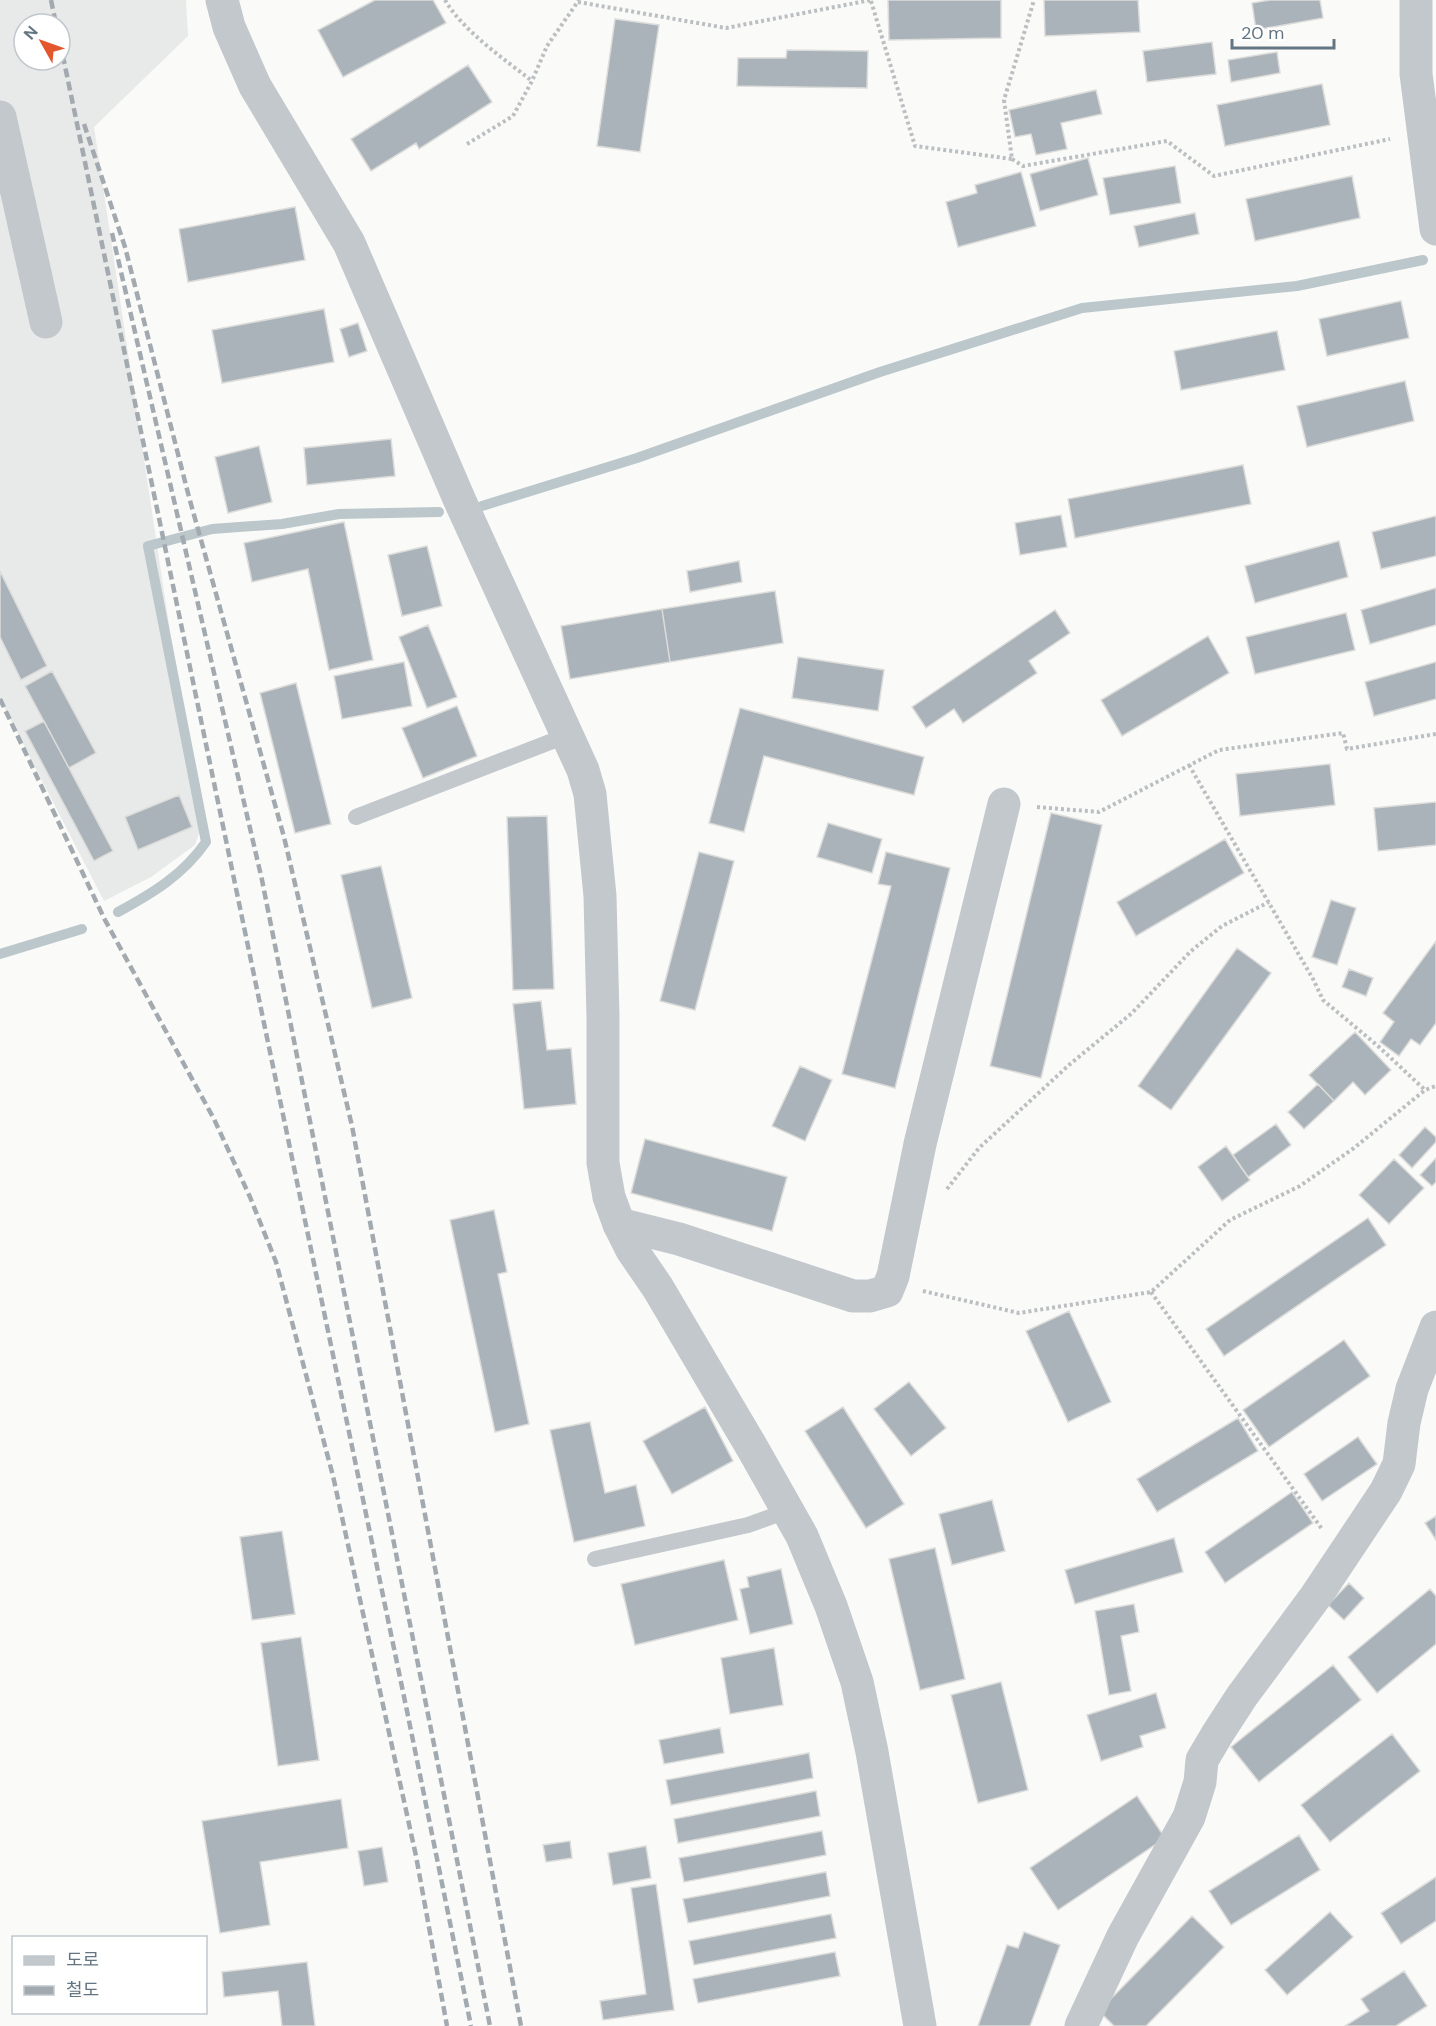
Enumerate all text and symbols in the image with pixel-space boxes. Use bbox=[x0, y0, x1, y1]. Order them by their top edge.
north arrow bbox=[12, 12, 72, 72]
scale bar bbox=[1232, 12, 1334, 50]
text: N bbox=[19, 21, 43, 44]
text: 20 m bbox=[1241, 21, 1284, 45]
legend bbox=[12, 1936, 207, 2014]
text: 도로 bbox=[66, 1948, 99, 1972]
text: 철도 bbox=[66, 1978, 99, 2002]

